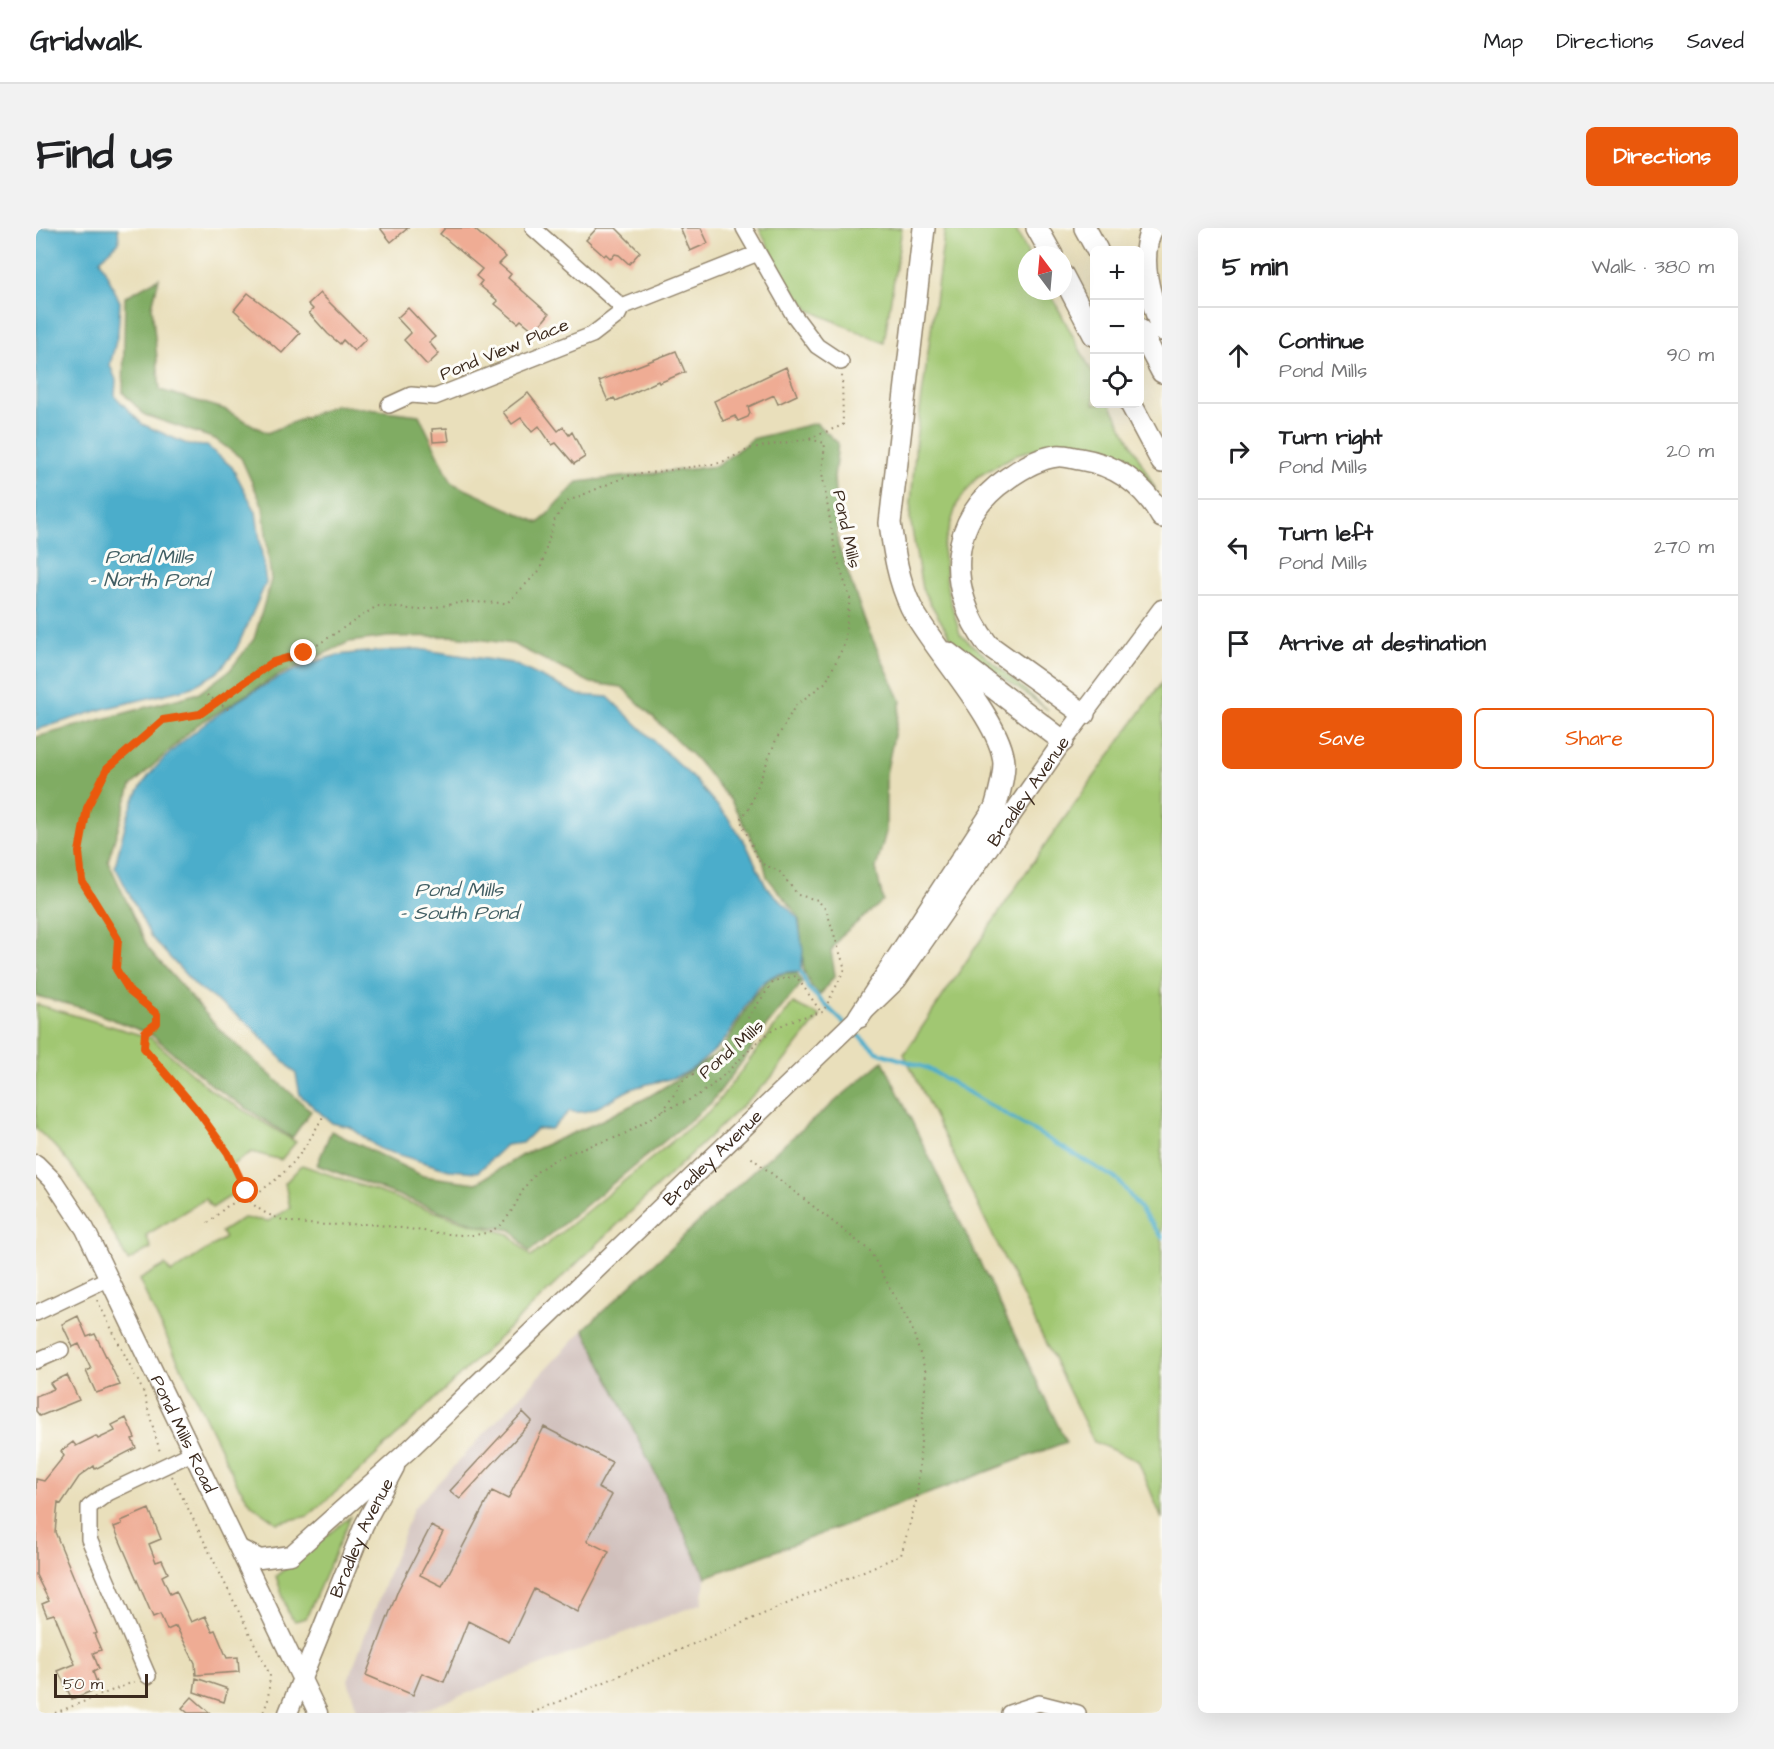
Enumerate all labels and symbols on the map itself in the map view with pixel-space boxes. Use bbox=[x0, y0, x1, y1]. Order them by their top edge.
north arrow bbox=[1018, 246, 1072, 300]
street label: Pond View Place bbox=[436, 312, 573, 387]
street label: Pond Mills bbox=[826, 488, 867, 571]
water label: Pond Mills - North Pond bbox=[89, 543, 212, 594]
route end bbox=[290, 639, 316, 665]
street label: Bradley Avenue bbox=[981, 731, 1076, 852]
water label: Pond Mills - South Pond bbox=[400, 876, 522, 927]
street label: Pond Mills bbox=[693, 1014, 769, 1085]
street label: Bradley Avenue bbox=[658, 1104, 768, 1212]
route start bbox=[232, 1177, 258, 1203]
street label: Pond Mills Road bbox=[144, 1371, 222, 1497]
street label: Bradley Avenue bbox=[324, 1473, 400, 1602]
scale bar bbox=[54, 1671, 148, 1698]

